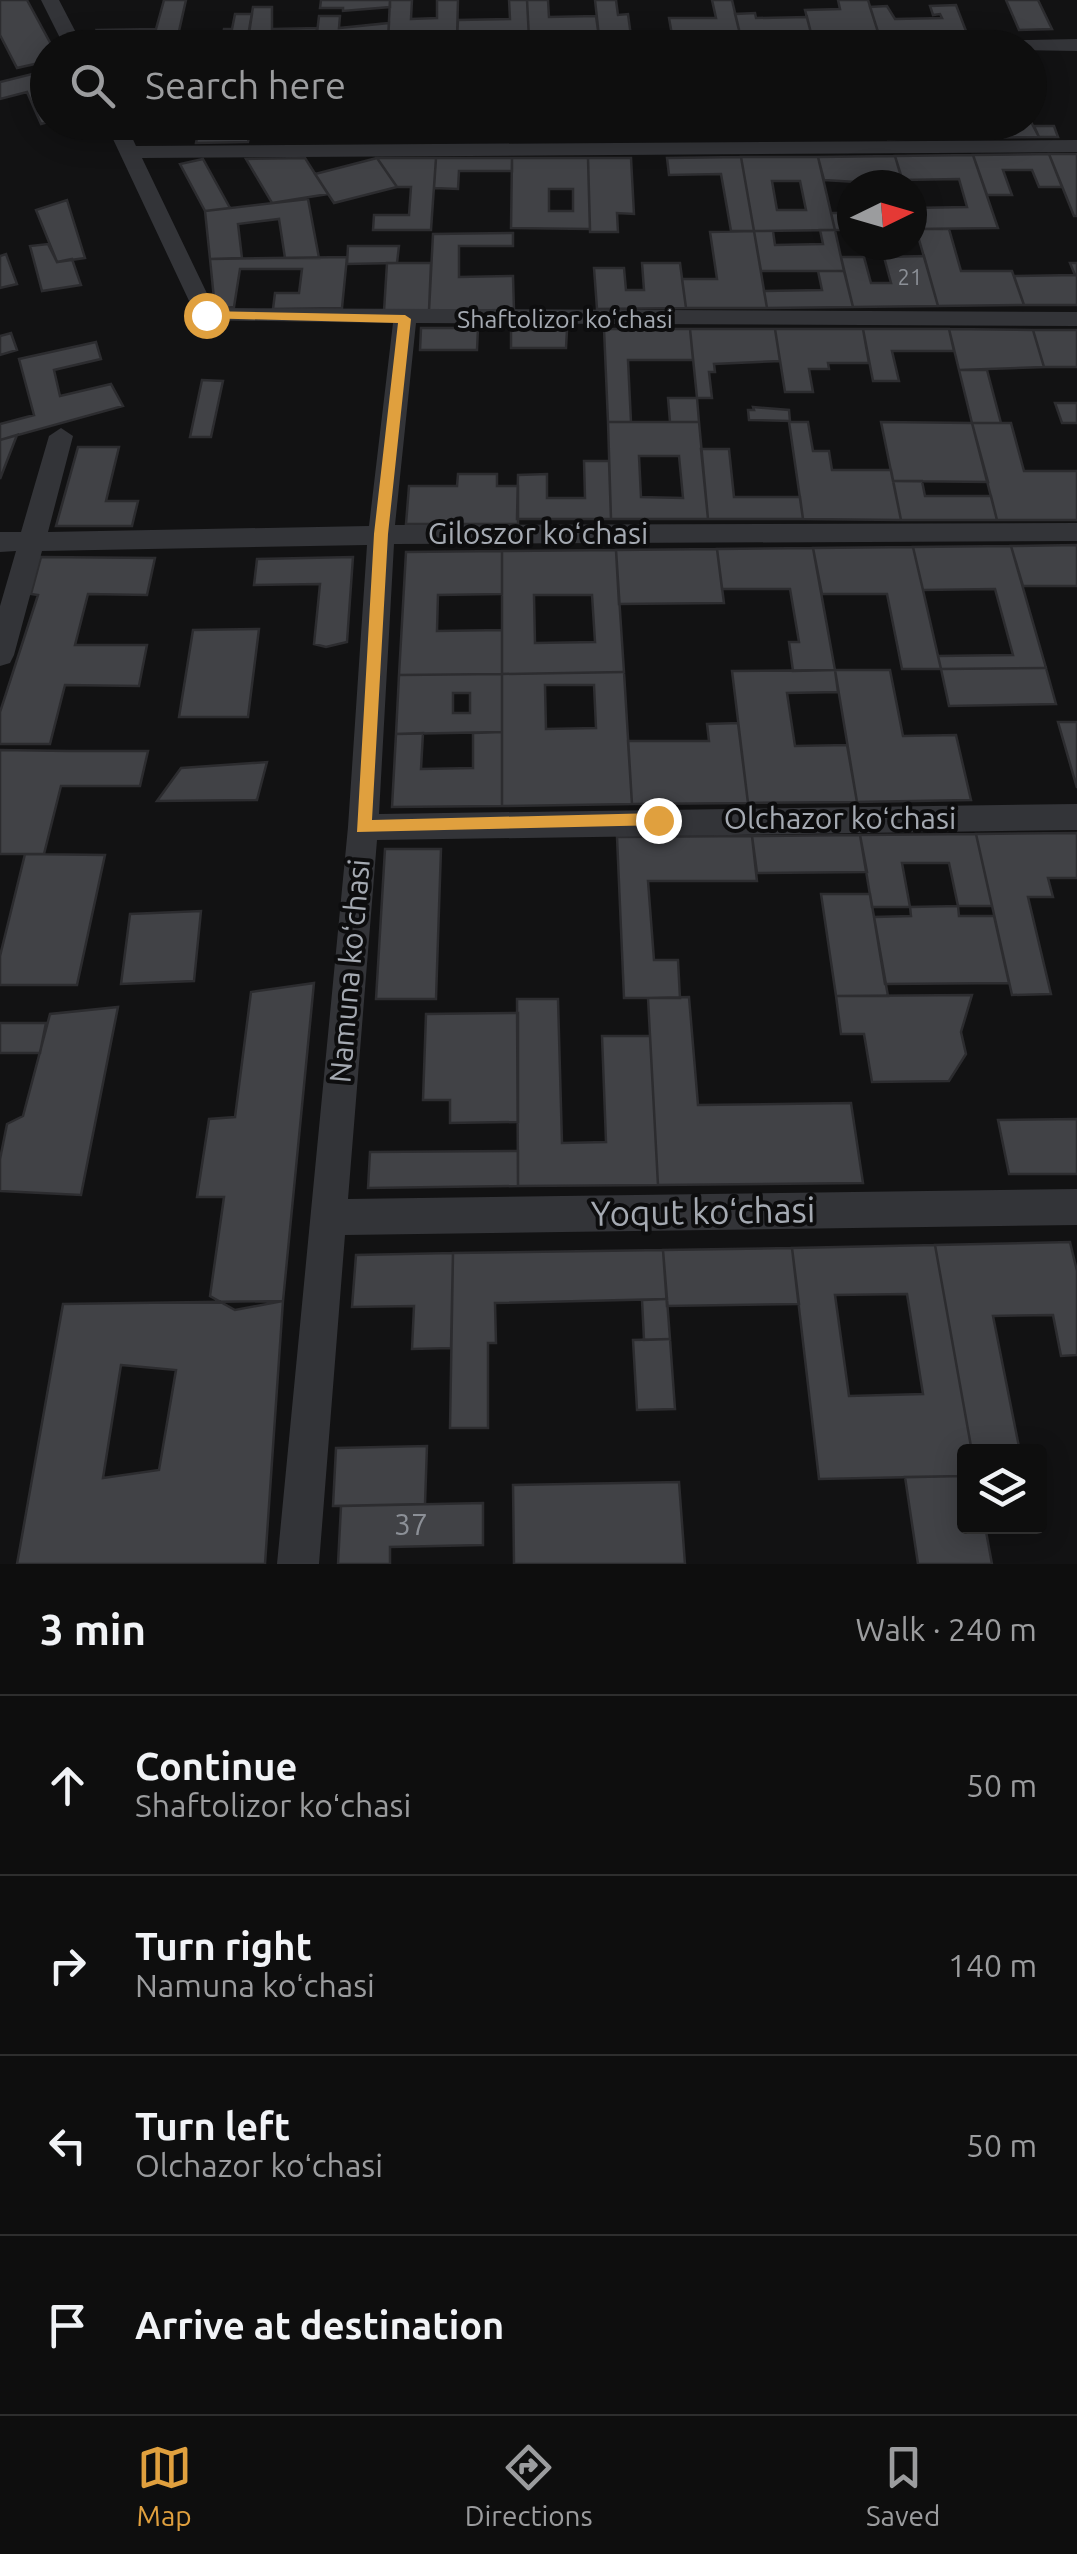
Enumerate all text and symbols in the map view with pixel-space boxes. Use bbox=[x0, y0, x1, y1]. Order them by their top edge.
search box bbox=[30, 30, 1047, 140]
icon: search bbox=[65, 58, 120, 113]
text: Search here bbox=[145, 64, 346, 106]
north arrow bbox=[837, 170, 927, 260]
house number: 21 bbox=[898, 264, 922, 289]
route start bbox=[184, 293, 230, 339]
street label: Shaftolizor koʻchasi bbox=[457, 305, 673, 333]
street label: Giloszor koʻchasi bbox=[428, 516, 648, 550]
route end bbox=[636, 798, 682, 844]
street label: Olchazor koʻchasi bbox=[724, 801, 956, 835]
street label: Namuna koʻchasi bbox=[322, 857, 376, 1084]
street label: Yoqut koʻchasi bbox=[590, 1189, 816, 1233]
map controls bbox=[957, 1444, 1047, 1534]
button: layers bbox=[957, 1444, 1047, 1534]
house number: 37 bbox=[394, 1507, 428, 1541]
text: 3 min bbox=[40, 1606, 146, 1653]
text: Walk · 240 m bbox=[855, 1611, 1037, 1647]
text: Continue bbox=[135, 1745, 297, 1787]
icon: ahead bbox=[40, 1758, 95, 1813]
text: 50 m bbox=[966, 1767, 1037, 1803]
text: Shaftolizor koʻchasi bbox=[135, 1787, 411, 1823]
text: Turn right bbox=[135, 1925, 312, 1967]
icon: right bbox=[40, 1938, 95, 1993]
text: 140 m bbox=[948, 1947, 1037, 1983]
text: Namuna koʻchasi bbox=[135, 1967, 375, 2003]
text: Turn left bbox=[135, 2105, 290, 2147]
icon: left bbox=[40, 2118, 95, 2173]
text: 50 m bbox=[966, 2127, 1037, 2163]
text: Olchazor koʻchasi bbox=[135, 2147, 383, 2183]
icon: arrive bbox=[40, 2298, 95, 2353]
text: Arrive at destination bbox=[135, 2304, 504, 2346]
tab: Map bbox=[137, 2440, 192, 2531]
tab: Directions bbox=[465, 2440, 593, 2531]
tab: Saved bbox=[866, 2440, 940, 2531]

